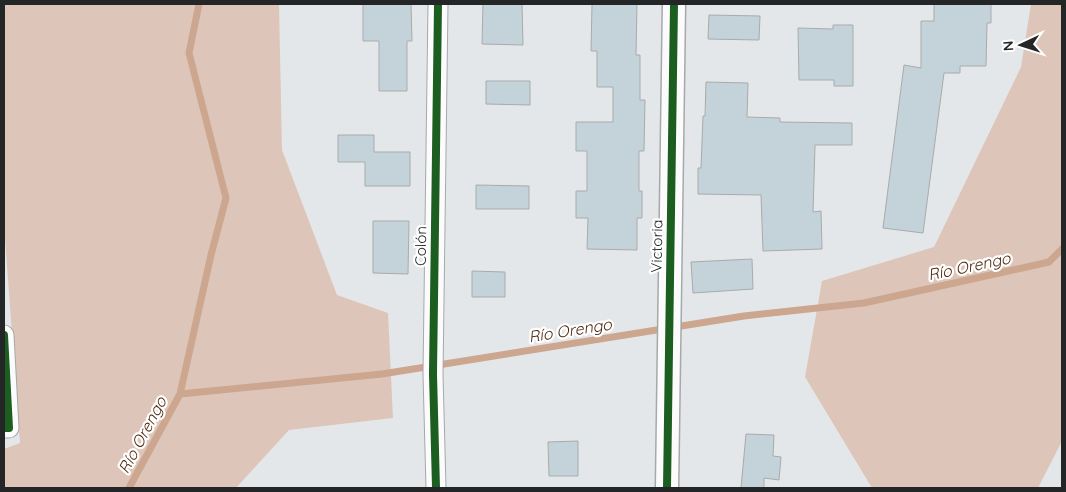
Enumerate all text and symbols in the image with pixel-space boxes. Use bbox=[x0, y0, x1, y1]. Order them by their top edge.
north arrow bbox=[996, 20, 1046, 70]
text: N bbox=[999, 40, 1017, 52]
street label: Victoria bbox=[647, 219, 666, 273]
street label: Colón bbox=[411, 226, 430, 266]
water label: Río Orengo bbox=[926, 247, 1013, 284]
water label: Río Orengo bbox=[527, 313, 614, 346]
water label: Río Orengo bbox=[113, 392, 171, 477]

